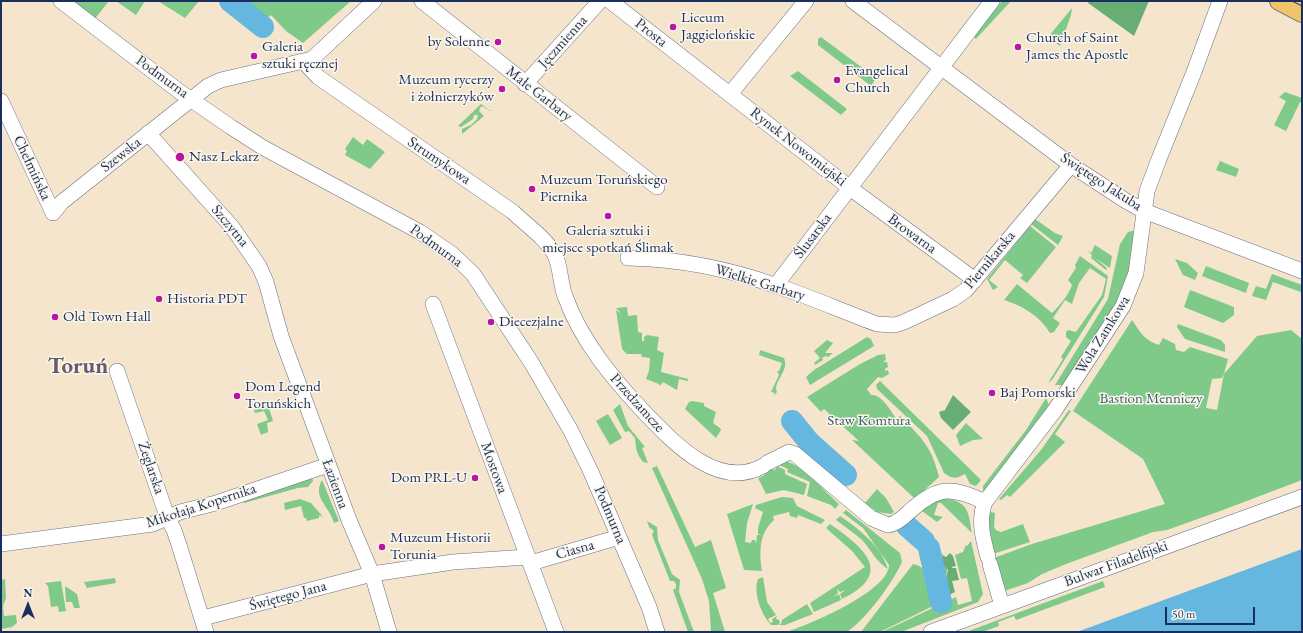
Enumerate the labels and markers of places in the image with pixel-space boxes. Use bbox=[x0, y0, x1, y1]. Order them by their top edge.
place label: Liceum Jaggielońskie bbox=[681, 9, 755, 44]
marker: Liceum Jaggielońskie bbox=[668, 22, 678, 32]
place label: Church of Saint James the Apostle bbox=[1026, 29, 1128, 64]
place label: by Solenne bbox=[428, 33, 490, 51]
marker: by Solenne bbox=[493, 37, 503, 47]
place label: Galeria sztuki ręcznej bbox=[262, 38, 338, 73]
marker: Church of Saint James the Apostle bbox=[1013, 42, 1023, 52]
marker: Galeria sztuki ręcznej bbox=[249, 51, 259, 61]
place label: Evangelical Church bbox=[845, 62, 908, 97]
place label: Muzeum rycerzy i żołnierzyków bbox=[398, 71, 494, 106]
marker: Evangelical Church bbox=[832, 75, 842, 85]
marker: Muzeum rycerzy i żołnierzyków bbox=[497, 84, 507, 94]
place label: Nasz Lekarz bbox=[189, 148, 259, 166]
marker: Nasz Lekarz bbox=[174, 151, 186, 163]
place label: Muzeum Toruńskiego Piernika bbox=[540, 171, 668, 206]
marker: Muzeum Toruńskiego Piernika bbox=[527, 184, 537, 194]
marker: Galeria sztuki i miejsce spotkań Ślimak bbox=[603, 211, 613, 221]
place label: Galeria sztuki i miejsce spotkań Ślimak bbox=[542, 222, 674, 257]
place label: Historia PDT bbox=[167, 290, 247, 308]
marker: Historia PDT bbox=[154, 294, 164, 304]
place label: Old Town Hall bbox=[63, 308, 151, 326]
marker: Old Town Hall bbox=[50, 312, 60, 322]
place label: Diecezjalne bbox=[499, 313, 564, 331]
marker: Diecezjalne bbox=[486, 317, 496, 327]
place label: Dom Legend Toruńskich bbox=[245, 378, 321, 413]
place label: Baj Pomorski bbox=[1000, 384, 1076, 402]
marker: Baj Pomorski bbox=[987, 388, 997, 398]
marker: Dom Legend Toruńskich bbox=[232, 391, 242, 401]
place label: Dom PRL-U bbox=[391, 469, 467, 487]
marker: Dom PRL-U bbox=[470, 473, 480, 483]
place label: Muzeum Historii Torunia bbox=[390, 529, 491, 564]
marker: Muzeum Historii Torunia bbox=[377, 542, 387, 552]

